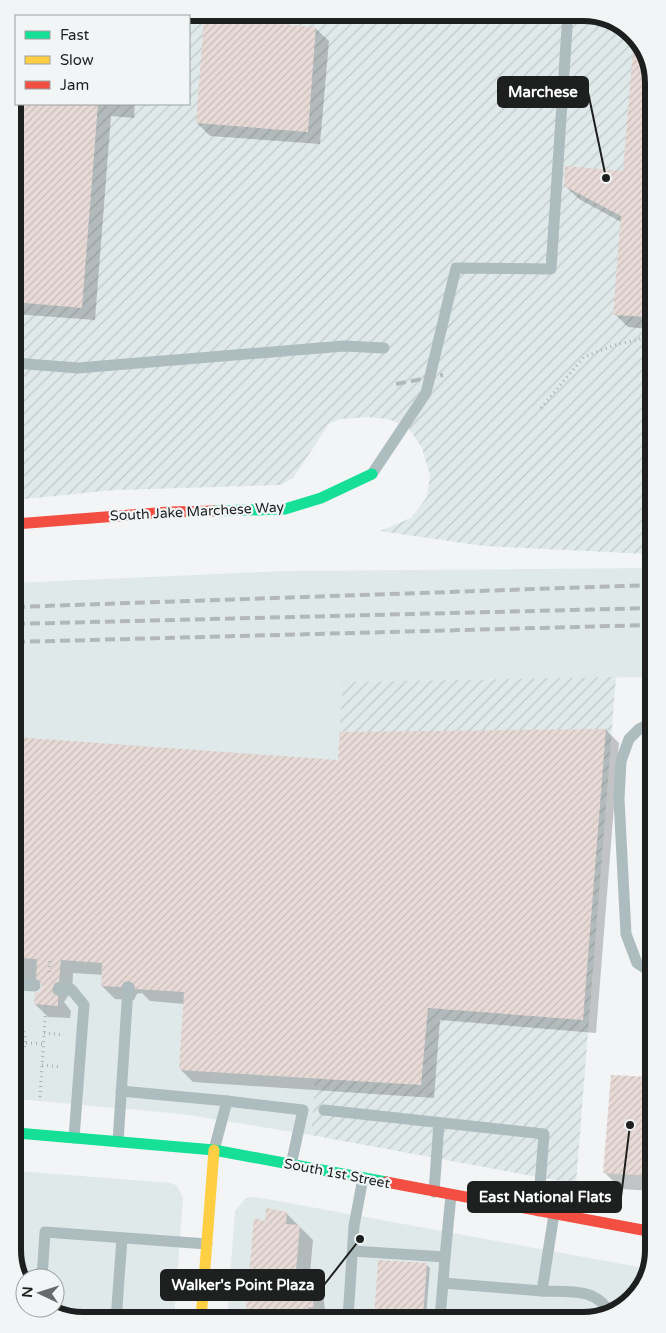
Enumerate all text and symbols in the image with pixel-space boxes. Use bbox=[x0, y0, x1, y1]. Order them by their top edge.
legend bbox=[15, 15, 190, 105]
text: Fast bbox=[60, 26, 90, 44]
text: Slow bbox=[60, 51, 94, 69]
text: Jam bbox=[60, 76, 89, 94]
callout: Marchese bbox=[498, 77, 588, 107]
text: Marchese bbox=[508, 83, 578, 101]
street label: South Jake Marchese Way bbox=[110, 498, 285, 525]
street label: South 1st Street bbox=[282, 1155, 392, 1192]
callout: East National Flats bbox=[468, 1182, 621, 1212]
text: East National Flats bbox=[479, 1188, 611, 1206]
north arrow bbox=[15, 1268, 65, 1318]
callout: Walker's Point Plaza bbox=[161, 1270, 324, 1300]
text: Walker's Point Plaza bbox=[172, 1276, 314, 1294]
text: N bbox=[19, 1286, 36, 1298]

